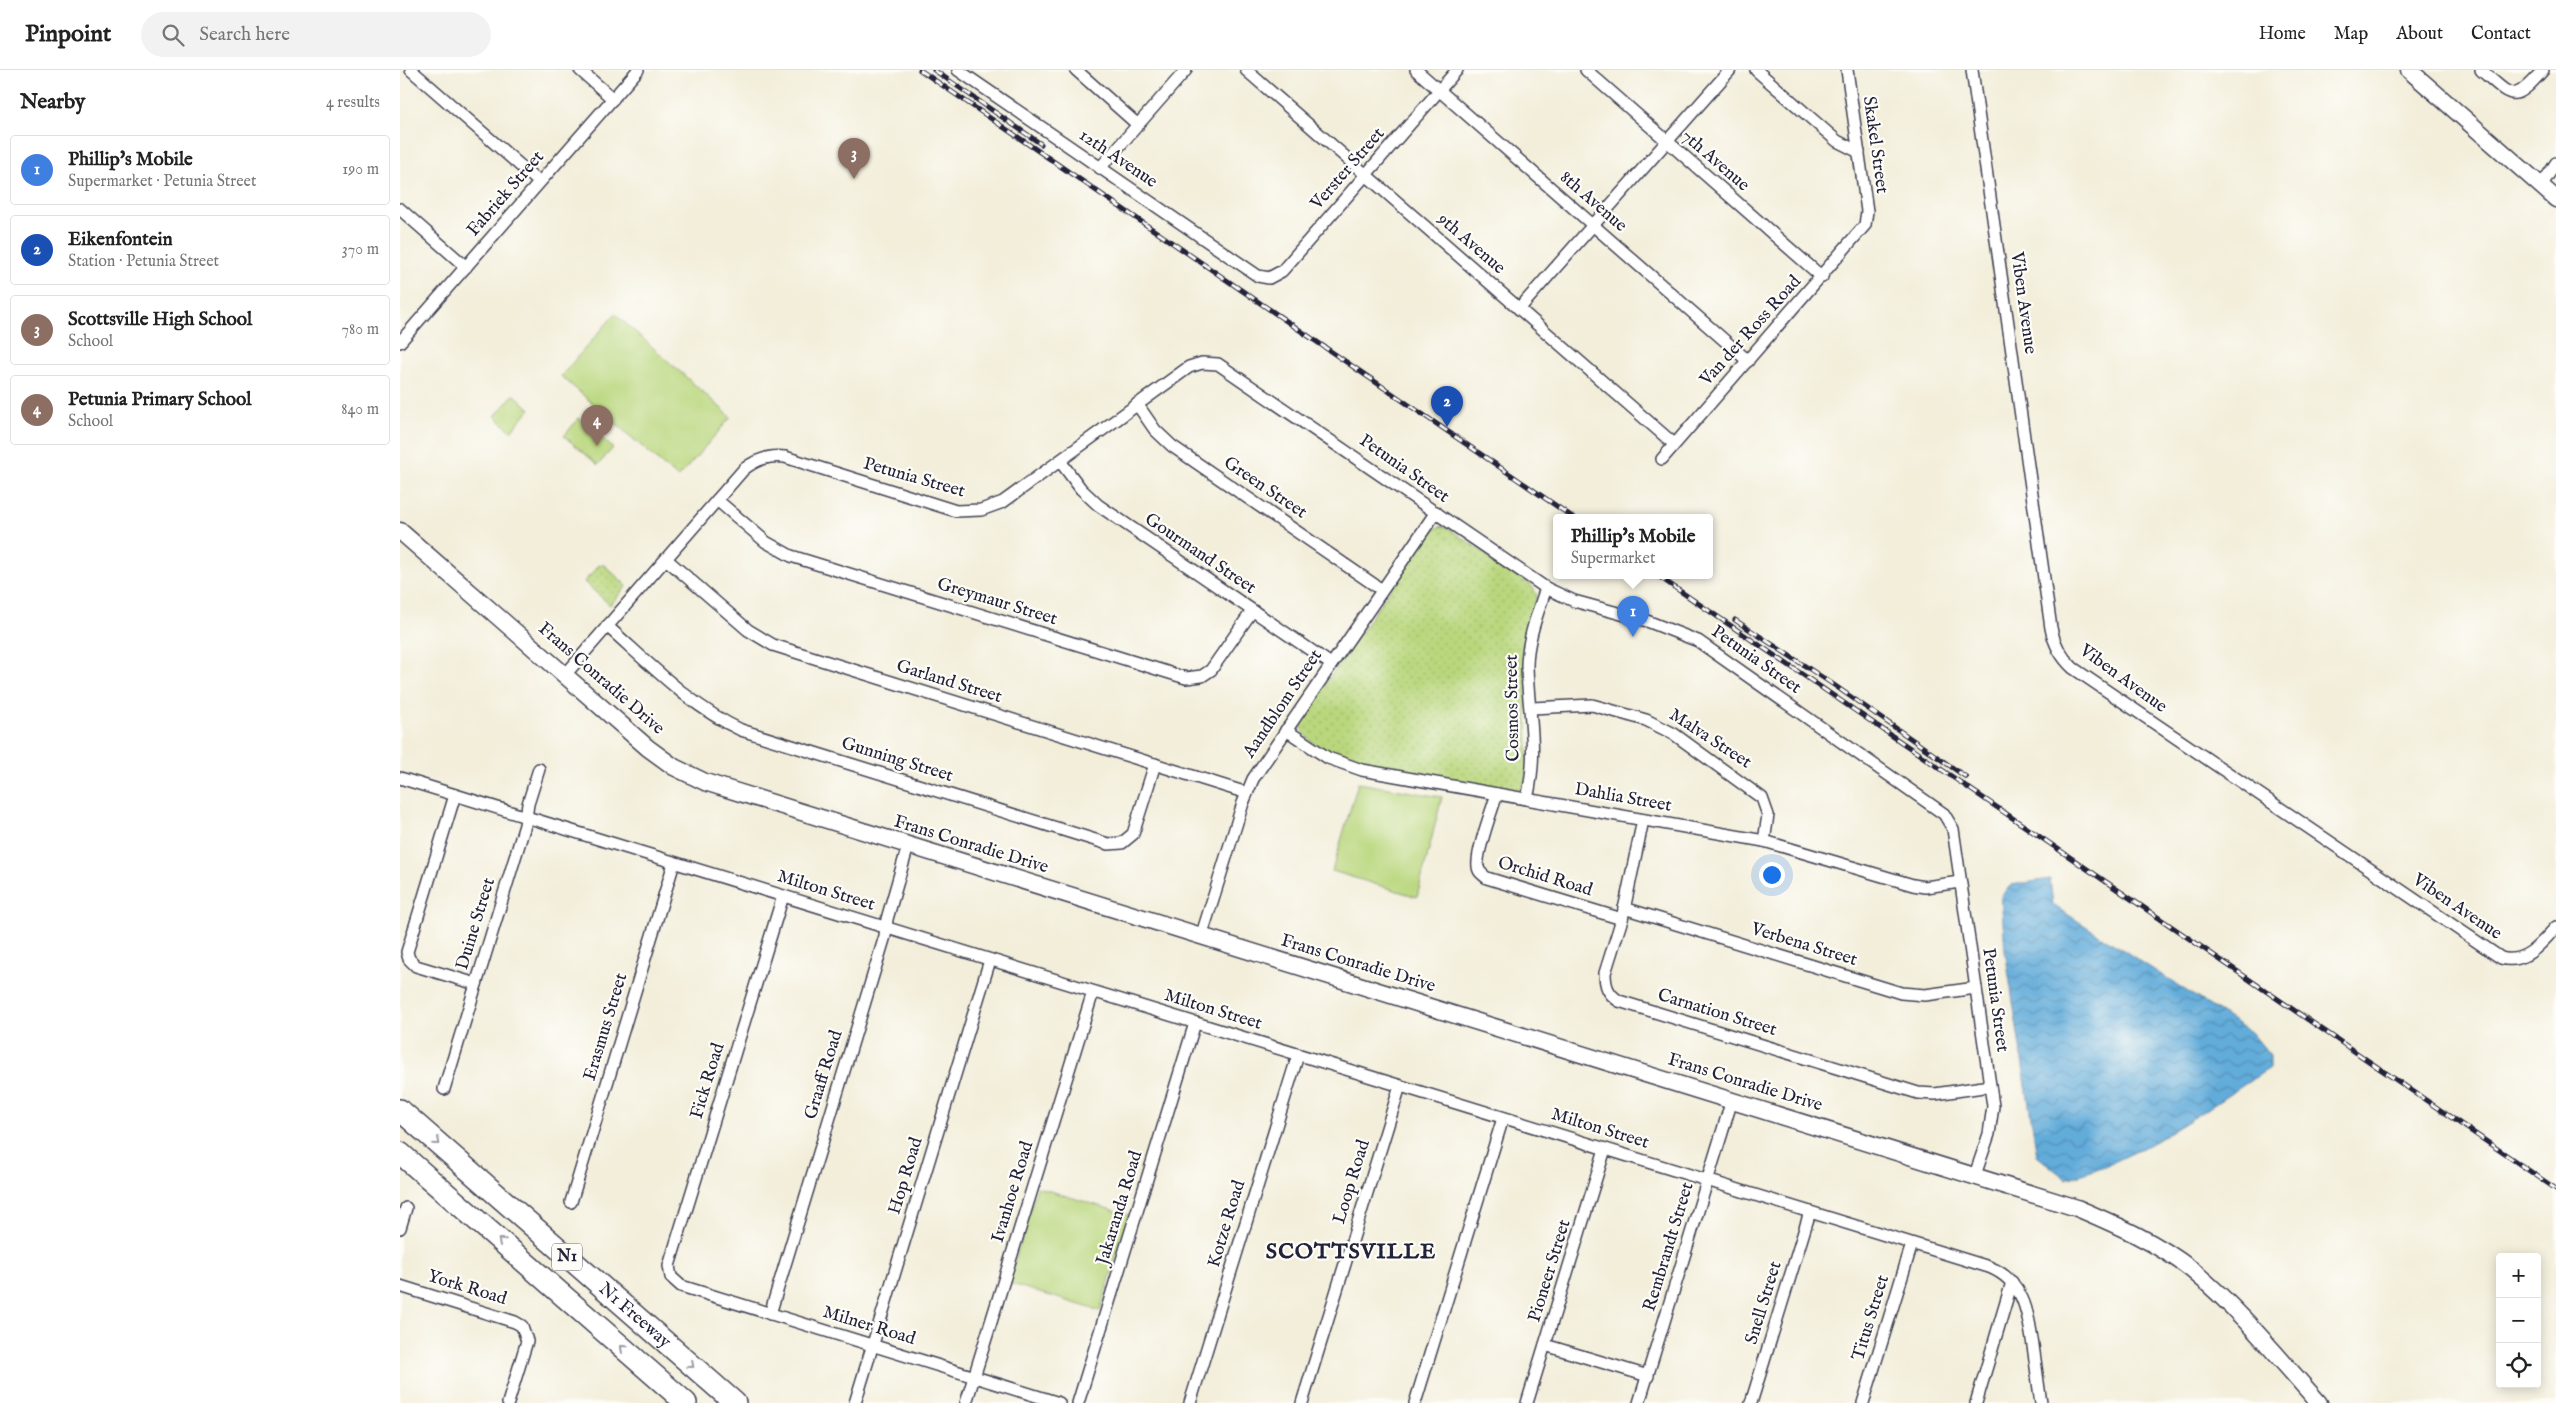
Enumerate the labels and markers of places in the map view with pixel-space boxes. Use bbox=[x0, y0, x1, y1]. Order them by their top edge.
pin: 3 bbox=[838, 138, 870, 179]
pin: 2 bbox=[1431, 386, 1463, 427]
pin: 4 bbox=[581, 405, 613, 446]
pin: 1 bbox=[1617, 596, 1649, 637]

